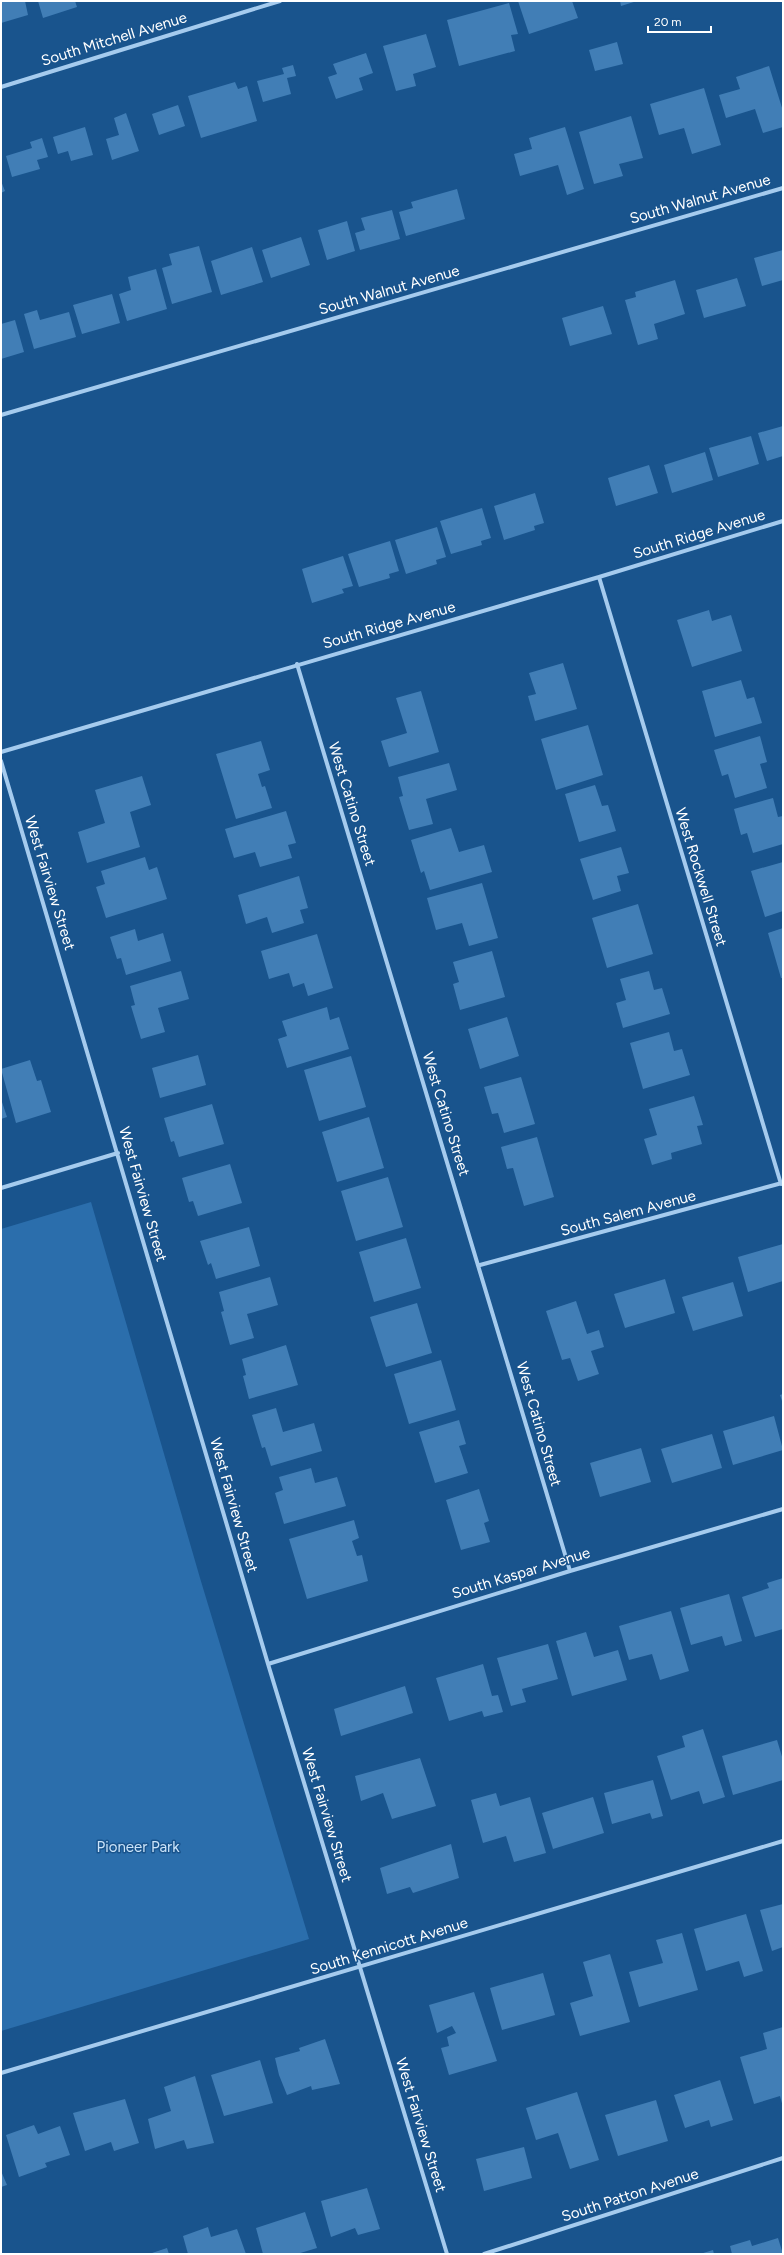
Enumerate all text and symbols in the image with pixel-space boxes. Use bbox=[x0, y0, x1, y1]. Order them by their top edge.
street label: South Mitchell Avenue bbox=[39, 8, 189, 70]
scale bar bbox=[648, 8, 711, 34]
text: 20 m bbox=[654, 15, 682, 29]
street label: South Walnut Avenue bbox=[628, 170, 772, 228]
street label: South Walnut Avenue bbox=[317, 261, 461, 319]
street label: South Ridge Avenue bbox=[631, 505, 767, 563]
street label: South Ridge Avenue bbox=[321, 597, 457, 653]
street label: West Catino Street bbox=[325, 740, 380, 868]
street label: West Rockwell Street bbox=[671, 806, 731, 949]
street label: West Fairview Street bbox=[21, 814, 79, 953]
street label: West Catino Street bbox=[419, 1050, 474, 1178]
street label: West Fairview Street bbox=[115, 1125, 171, 1264]
street label: South Salem Avenue bbox=[558, 1186, 698, 1240]
street label: West Catino Street bbox=[513, 1360, 565, 1489]
street label: West Fairview Street bbox=[206, 1436, 262, 1575]
street label: South Kaspar Avenue bbox=[450, 1543, 592, 1603]
street label: West Fairview Street bbox=[298, 1746, 356, 1885]
park label: Pioneer Park bbox=[97, 1838, 180, 1856]
street label: South Kennicott Avenue bbox=[308, 1913, 470, 1979]
street label: West Fairview Street bbox=[392, 2056, 450, 2195]
street label: South Patton Avenue bbox=[559, 2164, 701, 2226]

